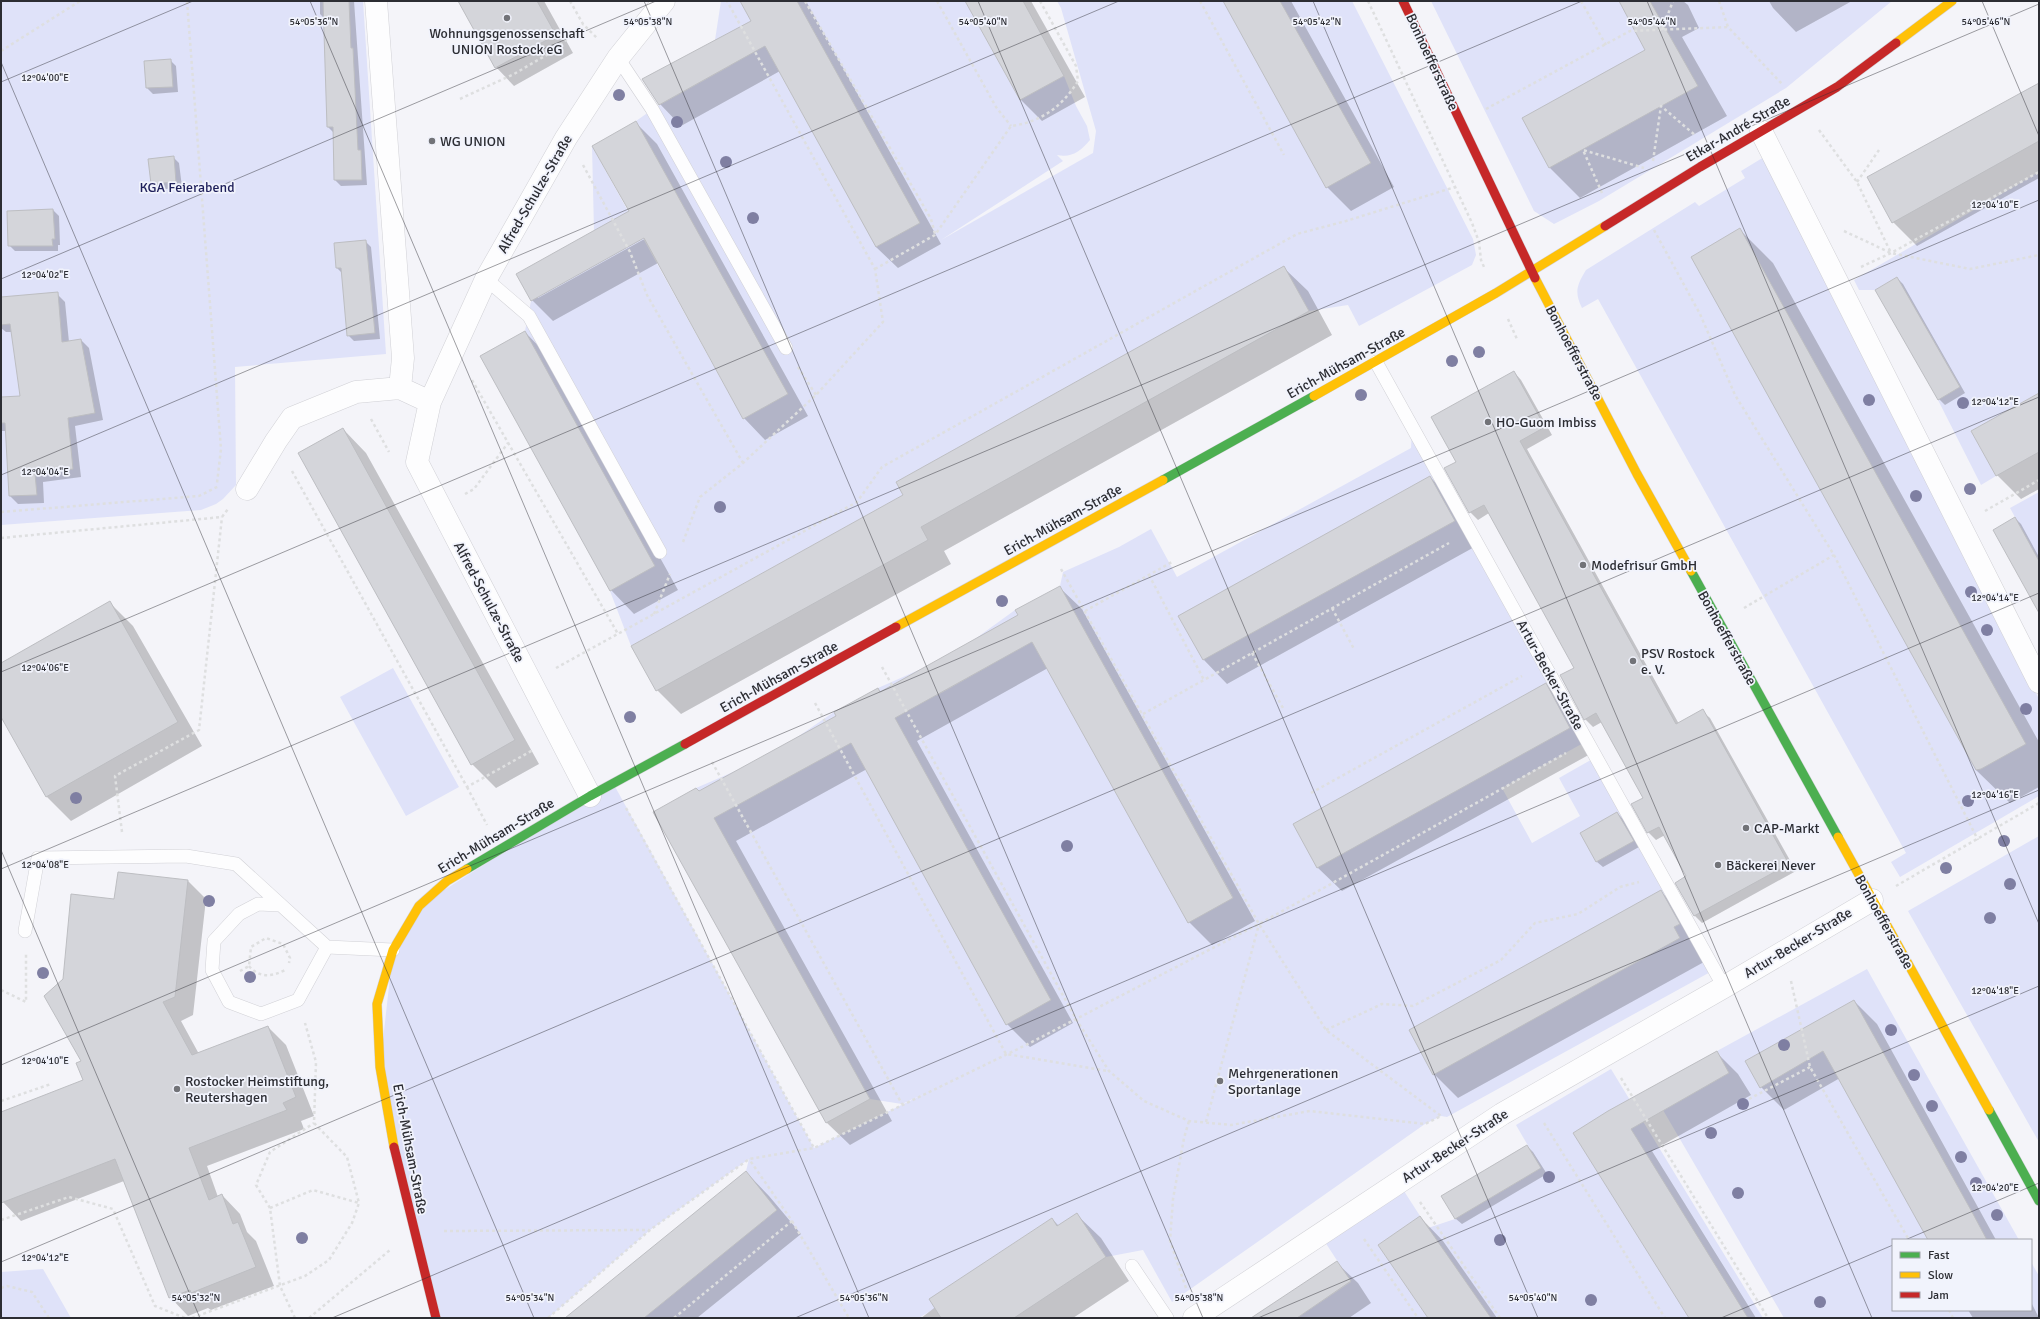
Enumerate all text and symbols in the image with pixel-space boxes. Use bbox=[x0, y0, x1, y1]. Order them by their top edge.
street label: Bonhoefferstraße bbox=[1402, 11, 1462, 113]
marker: Wohnungsgenossenschaft UNION Rostock eG bbox=[502, 13, 512, 23]
text: 54°05'36"N bbox=[290, 16, 338, 28]
text: 54°05'38"N bbox=[624, 16, 672, 28]
text: 54°05'40"N bbox=[959, 16, 1007, 28]
text: 54°05'42"N bbox=[1293, 16, 1341, 28]
text: 54°05'44"N bbox=[1628, 16, 1676, 28]
text: 54°05'46"N bbox=[1962, 16, 2010, 28]
place label: Wohnungsgenossenschaft UNION Rostock eG bbox=[429, 25, 585, 58]
text: 12°04'00"E bbox=[21, 72, 69, 84]
street label: Etkar-André-Straße bbox=[1683, 92, 1793, 166]
street label: Alfred-Schulze-Straße bbox=[494, 132, 576, 256]
place label: WG UNION bbox=[440, 133, 506, 150]
marker: WG UNION bbox=[427, 136, 437, 146]
park label: KGA Feierabend bbox=[139, 179, 235, 196]
text: 12°04'10"E bbox=[1971, 199, 2019, 211]
text: 12°04'02"E bbox=[21, 269, 69, 281]
street label: Bonhoefferstraße bbox=[1542, 303, 1606, 403]
street label: Erich-Mühsam-Straße bbox=[1284, 323, 1408, 403]
text: 12°04'12"E bbox=[1971, 396, 2019, 408]
place label: HO-Guom Imbiss bbox=[1496, 414, 1596, 431]
marker: HO-Guom Imbiss bbox=[1483, 417, 1493, 427]
text: 12°04'04"E bbox=[21, 466, 69, 478]
street label: Erich-Mühsam-Straße bbox=[1001, 480, 1125, 560]
street label: Alfred-Schulze-Straße bbox=[450, 539, 528, 665]
place label: Modefrisur GmbH bbox=[1591, 557, 1697, 574]
marker: Modefrisur GmbH bbox=[1578, 560, 1588, 570]
street label: Bonhoefferstraße bbox=[1694, 588, 1760, 688]
text: 12°04'14"E bbox=[1971, 592, 2019, 604]
street label: Artur-Becker-Straße bbox=[1513, 617, 1587, 733]
street label: Erich-Mühsam-Straße bbox=[717, 637, 841, 717]
place label: PSV Rostock e. V. bbox=[1641, 645, 1715, 678]
marker: PSV Rostock e. V. bbox=[1628, 656, 1638, 666]
text: 12°04'06"E bbox=[21, 662, 69, 674]
text: 12°04'16"E bbox=[1971, 789, 2019, 801]
street label: Erich-Mühsam-Straße bbox=[435, 795, 557, 877]
place label: CAP-Markt bbox=[1754, 820, 1819, 837]
marker: CAP-Markt bbox=[1741, 823, 1751, 833]
place label: Bäckerei Never bbox=[1726, 857, 1816, 874]
text: 12°04'08"E bbox=[21, 859, 69, 871]
marker: Bäckerei Never bbox=[1713, 860, 1723, 870]
street label: Bonhoefferstraße bbox=[1851, 872, 1917, 972]
street label: Artur-Becker-Straße bbox=[1741, 904, 1855, 982]
text: 12°04'18"E bbox=[1971, 985, 2019, 997]
text: 12°04'10"E bbox=[21, 1055, 69, 1067]
place label: Mehrgenerationen Sportanlage bbox=[1228, 1065, 1338, 1098]
place label: Rostocker Heimstiftung, Reutershagen bbox=[185, 1073, 329, 1106]
marker: Mehrgenerationen Sportanlage bbox=[1215, 1076, 1225, 1086]
street label: Erich-Mühsam-Straße bbox=[389, 1082, 431, 1216]
marker: Rostocker Heimstiftung, Reutershagen bbox=[172, 1084, 182, 1094]
street label: Artur-Becker-Straße bbox=[1399, 1105, 1511, 1187]
text: 12°04'20"E bbox=[1971, 1182, 2019, 1194]
legend bbox=[1892, 1239, 2032, 1311]
text: Fast bbox=[1928, 1248, 1949, 1263]
text: 12°04'12"E bbox=[21, 1252, 69, 1264]
text: Slow bbox=[1928, 1268, 1953, 1283]
text: Jam bbox=[1928, 1288, 1949, 1303]
text: 54°05'32"N bbox=[172, 1292, 220, 1304]
text: 54°05'34"N bbox=[506, 1292, 554, 1304]
text: 54°05'36"N bbox=[840, 1292, 888, 1304]
text: 54°05'38"N bbox=[1175, 1292, 1223, 1304]
text: 54°05'40"N bbox=[1509, 1292, 1557, 1304]

